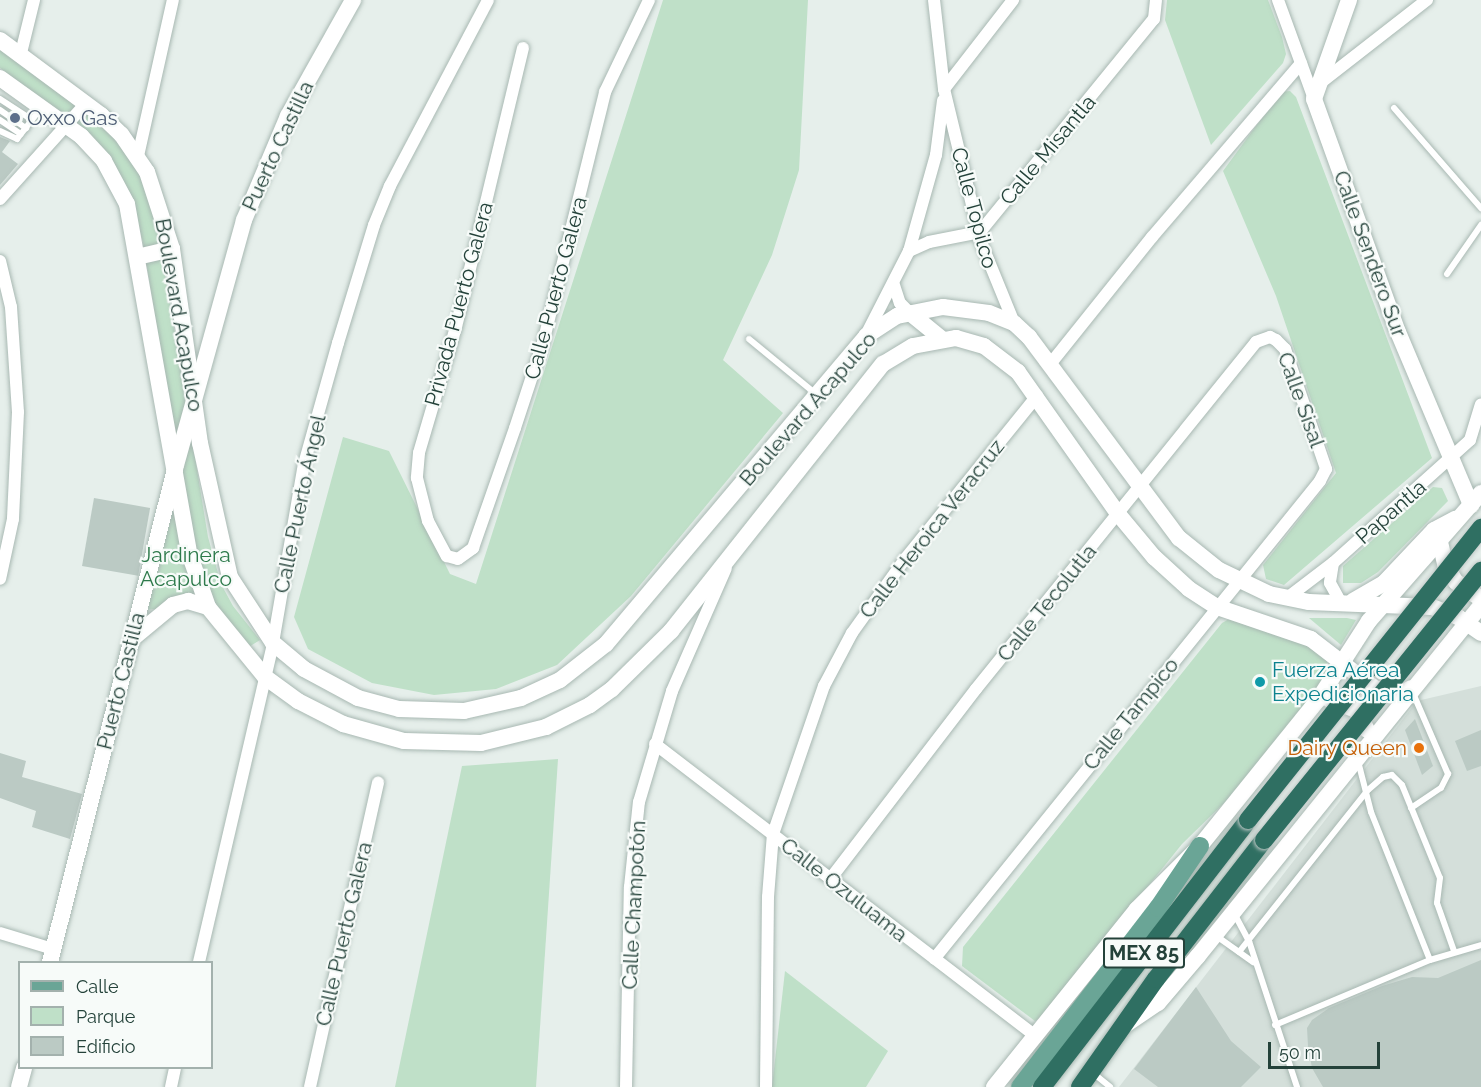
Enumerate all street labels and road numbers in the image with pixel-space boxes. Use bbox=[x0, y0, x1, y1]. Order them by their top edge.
street label: Puerto Castilla bbox=[237, 77, 319, 215]
street label: Calle Misantla bbox=[995, 90, 1101, 210]
street label: Calle Topilco bbox=[946, 144, 1002, 272]
street label: Calle Sendero Sur bbox=[1328, 167, 1412, 341]
street label: Calle Puerto Galera bbox=[519, 194, 593, 382]
street label: Privada Puerto Galera bbox=[420, 199, 498, 409]
street label: Boulevard Acapulco bbox=[150, 216, 208, 414]
street label: Boulevard Acapulco bbox=[734, 327, 882, 491]
street label: Calle Sisal bbox=[1272, 349, 1330, 451]
street label: Calle Puerto Ángel bbox=[269, 412, 331, 596]
street label: Calle Heroica Veracruz bbox=[854, 434, 1010, 624]
street label: Papantla bbox=[1351, 475, 1431, 549]
street label: Calle Tecolutla bbox=[992, 539, 1102, 667]
street label: Puerto Castilla bbox=[92, 610, 150, 752]
street label: Calle Tampico bbox=[1078, 653, 1184, 775]
street label: Calle Champotón bbox=[617, 820, 651, 990]
street label: Calle Ozuluama bbox=[776, 833, 912, 947]
street label: Calle Puerto Galera bbox=[311, 839, 377, 1029]
road number: MEX 85 bbox=[1102, 936, 1186, 970]

